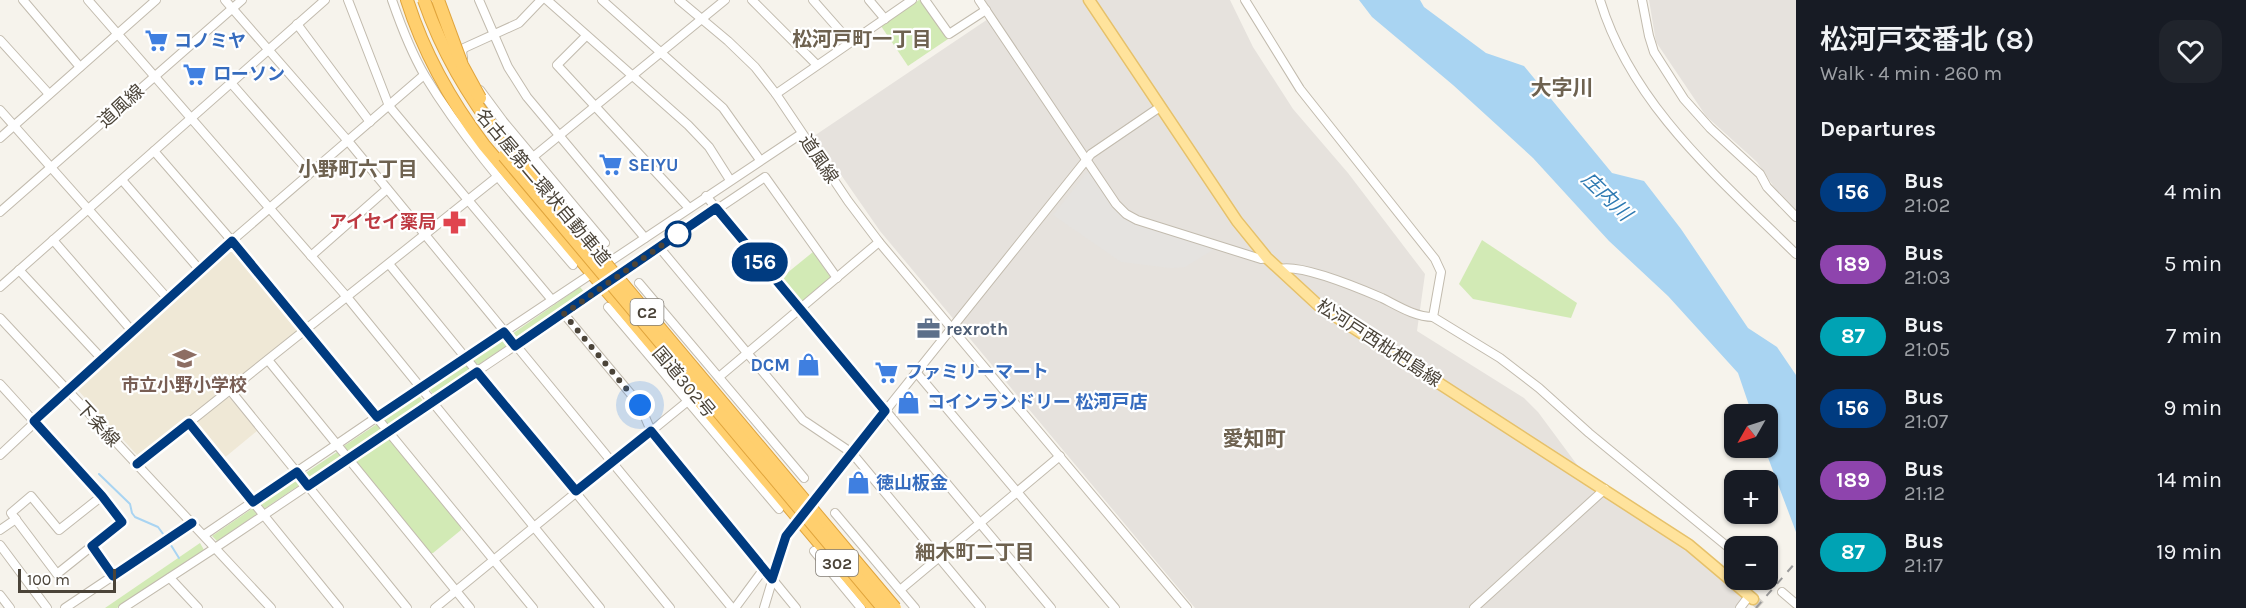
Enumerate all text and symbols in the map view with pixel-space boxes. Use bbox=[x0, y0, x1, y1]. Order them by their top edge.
button: heart bbox=[2159, 20, 2222, 83]
text: 松河戸交番北 (8) bbox=[1820, 23, 2035, 56]
supermarket icon: コノミヤ bbox=[143, 28, 169, 54]
district label: 松河戸町一丁目 bbox=[792, 28, 932, 51]
place label: コノミヤ bbox=[174, 30, 246, 52]
supermarket icon: ローソン bbox=[182, 61, 208, 87]
text: Walk · 4 min · 260 m bbox=[1820, 62, 2002, 85]
place label: ローソン bbox=[213, 63, 285, 85]
district label: 大字川 bbox=[1531, 76, 1594, 100]
street label: 道風線 bbox=[94, 80, 148, 132]
street label: 名古屋第二環状自動車道 bbox=[471, 104, 615, 270]
text: Departures bbox=[1820, 116, 1936, 142]
street label: 道風線 bbox=[795, 130, 843, 188]
supermarket icon: SEIYU bbox=[597, 152, 623, 178]
place label: SEIYU bbox=[628, 154, 679, 176]
district label: 小野町六丁目 bbox=[298, 158, 418, 181]
water label: 庄内川 bbox=[1577, 167, 1638, 227]
text: Bus bbox=[1904, 168, 1944, 194]
text: 4 min bbox=[2164, 179, 2222, 205]
text: 156 bbox=[1837, 180, 1869, 204]
text: 21:02 bbox=[1904, 194, 1950, 217]
pharmacy icon: アイセイ薬局 bbox=[441, 209, 467, 235]
place label: アイセイ薬局 bbox=[329, 211, 436, 233]
unlabelled marker bbox=[665, 221, 691, 247]
text: Bus bbox=[1904, 240, 1944, 266]
line badge: 156 bbox=[726, 242, 795, 282]
text: 156 bbox=[744, 250, 776, 274]
text: 5 min bbox=[2164, 251, 2222, 277]
text: 189 bbox=[1836, 252, 1870, 276]
text: 21:03 bbox=[1904, 266, 1951, 289]
street label: 松河戸西枇杷島線 bbox=[1313, 295, 1445, 391]
road number: C2 bbox=[630, 299, 664, 325]
text: Bus bbox=[1904, 312, 1944, 338]
office icon: rexroth bbox=[915, 316, 941, 342]
place label: rexroth bbox=[946, 318, 1008, 340]
text: 7 min bbox=[2166, 323, 2222, 349]
text: 87 bbox=[1841, 324, 1865, 348]
text: 21:05 bbox=[1904, 338, 1950, 361]
street label: 国道302号 bbox=[648, 342, 720, 422]
school or university icon: 市立小野小学校 bbox=[171, 346, 197, 372]
shop icon: DCM bbox=[795, 352, 821, 378]
place label: DCM bbox=[750, 354, 790, 376]
supermarket icon: ファミリーマート bbox=[874, 359, 900, 385]
place label: ファミリーマート bbox=[905, 361, 1049, 383]
place label: 市立小野小学校 bbox=[121, 374, 247, 396]
text: Bus bbox=[1904, 384, 1944, 410]
shop icon: コインランドリー 松河戸店 bbox=[896, 389, 922, 415]
your location bbox=[625, 390, 655, 420]
place label: コインランドリー 松河戸店 bbox=[927, 391, 1148, 413]
text: 9 min bbox=[2164, 395, 2222, 421]
text: 156 bbox=[1837, 396, 1869, 420]
street label: 下条線 bbox=[72, 397, 124, 451]
north arrow bbox=[1724, 404, 1778, 458]
map controls bbox=[1724, 404, 1778, 590]
text: 21:07 bbox=[1904, 410, 1948, 433]
district label: 愛知町 bbox=[1223, 427, 1286, 451]
text: Bus bbox=[1904, 456, 1944, 482]
text: 14 min bbox=[2157, 467, 2222, 493]
text: 189 bbox=[1836, 468, 1870, 492]
shop icon: 徳山板金 bbox=[845, 470, 871, 496]
button: + bbox=[1724, 470, 1778, 524]
place label: 徳山板金 bbox=[876, 472, 948, 494]
text: 21:12 bbox=[1904, 482, 1945, 505]
text: Bus bbox=[1904, 528, 1944, 554]
button: − bbox=[1724, 536, 1778, 590]
text: 19 min bbox=[2156, 539, 2222, 565]
text: 87 bbox=[1841, 540, 1865, 564]
district label: 細木町二丁目 bbox=[915, 541, 1035, 564]
road number: 302 bbox=[816, 550, 858, 576]
text: 21:17 bbox=[1904, 554, 1943, 577]
scale bar bbox=[18, 566, 116, 594]
text: 100 m bbox=[27, 570, 70, 589]

